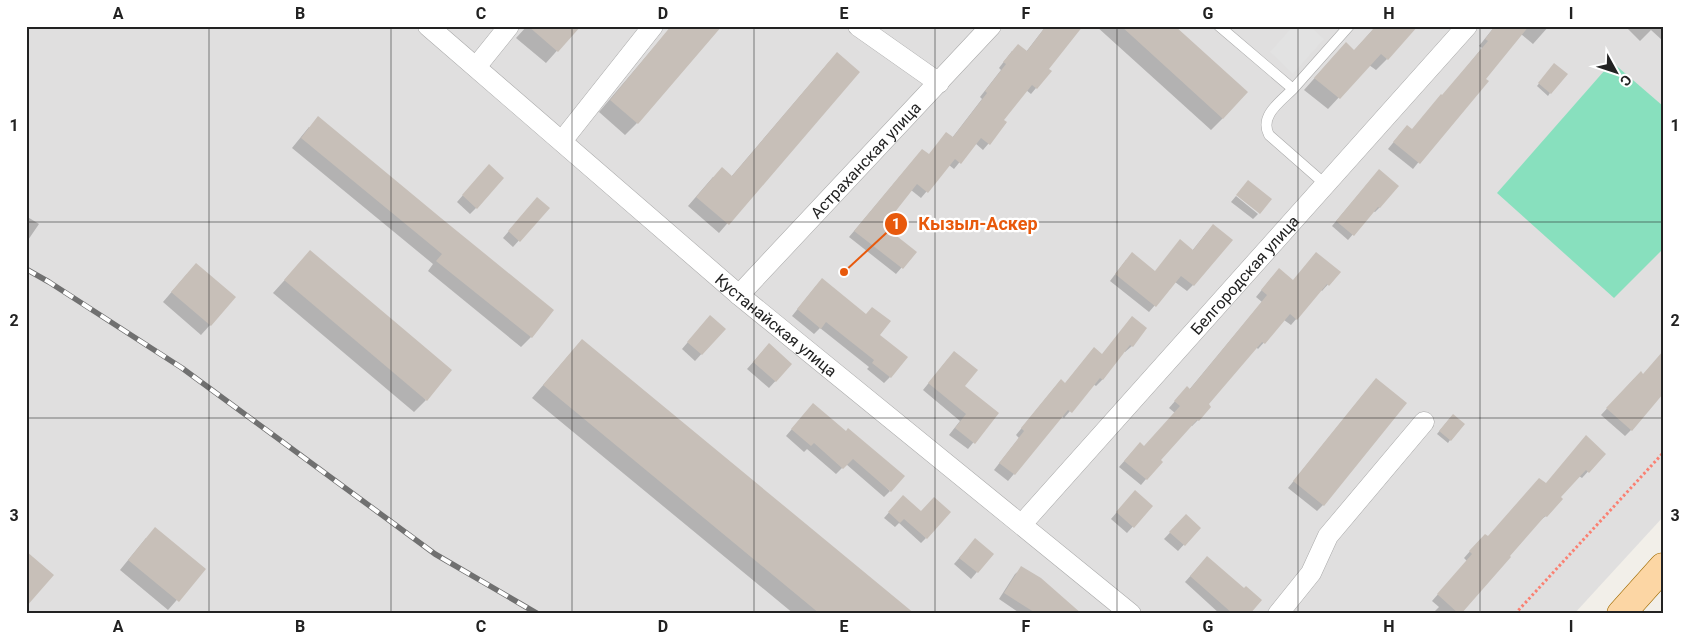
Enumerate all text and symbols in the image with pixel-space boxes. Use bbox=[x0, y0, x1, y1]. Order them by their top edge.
text: A bbox=[113, 4, 124, 23]
text: B bbox=[295, 4, 305, 23]
text: C bbox=[476, 4, 486, 23]
text: D bbox=[658, 4, 668, 23]
text: E bbox=[840, 4, 849, 23]
text: F bbox=[1022, 4, 1031, 23]
text: G bbox=[1203, 4, 1214, 23]
text: H bbox=[1383, 4, 1395, 23]
text: I bbox=[1569, 4, 1573, 23]
north arrow bbox=[1592, 48, 1642, 98]
text: С bbox=[1617, 72, 1635, 89]
street label: Астраханская улица bbox=[807, 98, 925, 222]
text: 1 bbox=[9, 116, 19, 135]
text: 1 bbox=[1670, 116, 1680, 135]
callout: Кызыл-Аскер bbox=[884, 208, 1048, 241]
street label: Белгородская улица bbox=[1187, 212, 1303, 339]
text: Кызыл-Аскер bbox=[918, 213, 1038, 234]
text: 1 bbox=[892, 215, 900, 233]
street label: Кустанайская улица bbox=[711, 270, 841, 381]
text: 2 bbox=[9, 311, 19, 330]
text: 2 bbox=[1670, 311, 1680, 330]
text: 3 bbox=[9, 506, 19, 525]
text: 3 bbox=[1670, 506, 1680, 525]
text: A bbox=[113, 617, 124, 636]
text: B bbox=[295, 617, 305, 636]
text: C bbox=[476, 617, 486, 636]
text: D bbox=[658, 617, 668, 636]
text: E bbox=[840, 617, 849, 636]
text: F bbox=[1022, 617, 1031, 636]
text: G bbox=[1203, 617, 1214, 636]
text: H bbox=[1383, 617, 1395, 636]
text: I bbox=[1569, 617, 1573, 636]

